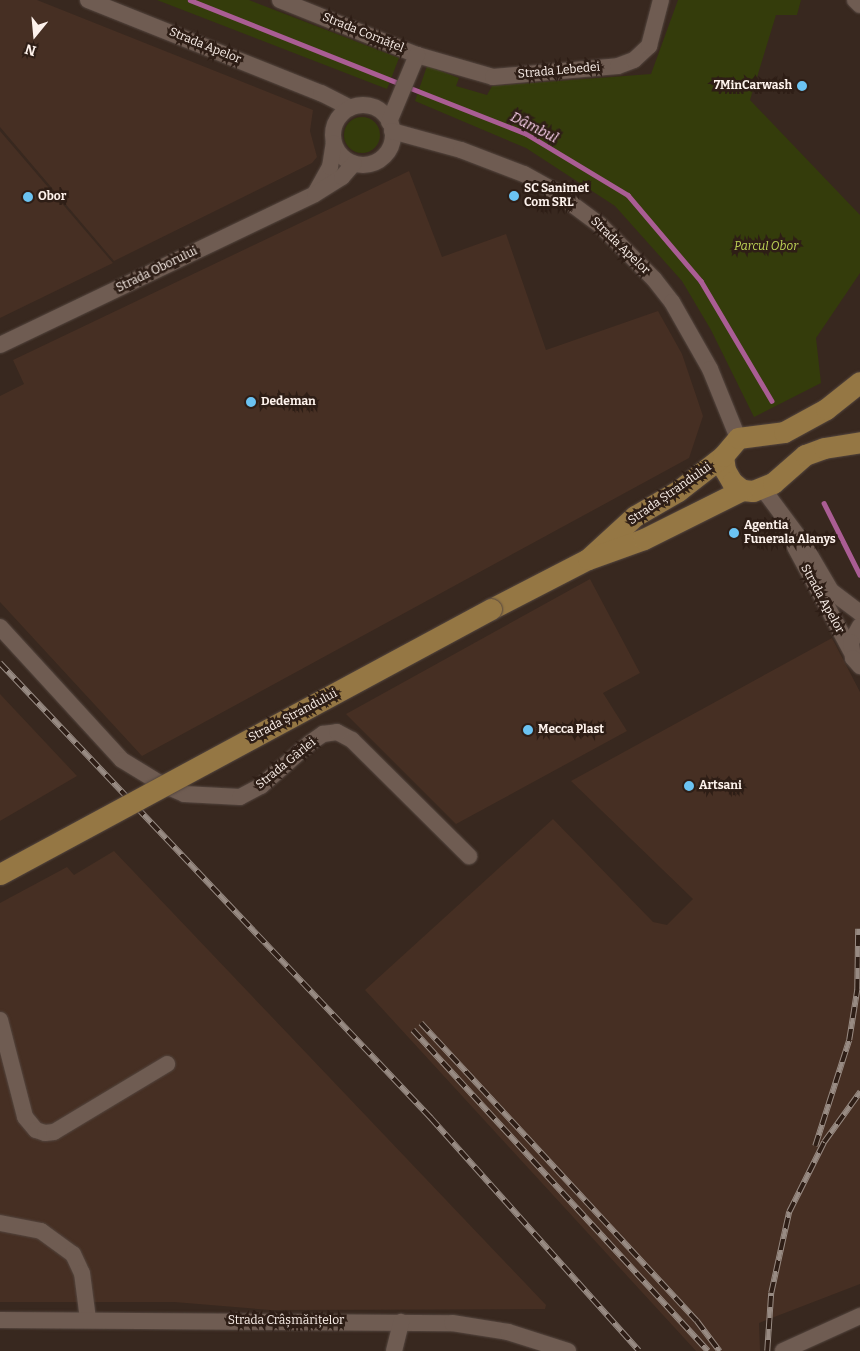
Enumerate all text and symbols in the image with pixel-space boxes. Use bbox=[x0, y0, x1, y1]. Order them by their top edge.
north arrow bbox=[10, 10, 60, 60]
street label: Strada Cornățel bbox=[320, 10, 406, 56]
street label: Strada Apelor bbox=[167, 25, 243, 67]
text: N bbox=[23, 40, 38, 60]
street label: Strada Lebedei bbox=[517, 60, 601, 82]
place label: 7MinCarwash bbox=[714, 79, 792, 93]
marker: 7MinCarwash bbox=[796, 80, 808, 92]
water label: Dâmbul bbox=[507, 109, 561, 147]
place label: SC Sanimet Com SRL bbox=[524, 182, 589, 210]
place label: Obor bbox=[38, 190, 66, 204]
marker: SC Sanimet Com SRL bbox=[508, 190, 520, 202]
marker: Obor bbox=[22, 191, 34, 203]
street label: Strada Apelor bbox=[588, 214, 652, 278]
park label: Parcul Obor bbox=[734, 240, 798, 254]
street label: Strada Oborului bbox=[114, 244, 200, 296]
place label: Dedeman bbox=[261, 395, 316, 409]
marker: Dedeman bbox=[245, 396, 257, 408]
street label: Strada Ștrandului bbox=[626, 460, 714, 528]
place label: Agentia Funerala Alanys bbox=[744, 519, 836, 547]
marker: Agentia Funerala Alanys bbox=[728, 527, 740, 539]
street label: Strada Apelor bbox=[797, 562, 847, 636]
street label: Strada Ștrandului bbox=[246, 687, 340, 745]
place label: Mecca Plast bbox=[538, 723, 604, 737]
marker: Mecca Plast bbox=[522, 724, 534, 736]
street label: Strada Gârlei bbox=[253, 736, 319, 792]
place label: Artsani bbox=[699, 779, 742, 793]
marker: Artsani bbox=[683, 780, 695, 792]
street label: Strada Crâșmărițelor bbox=[228, 1314, 344, 1328]

